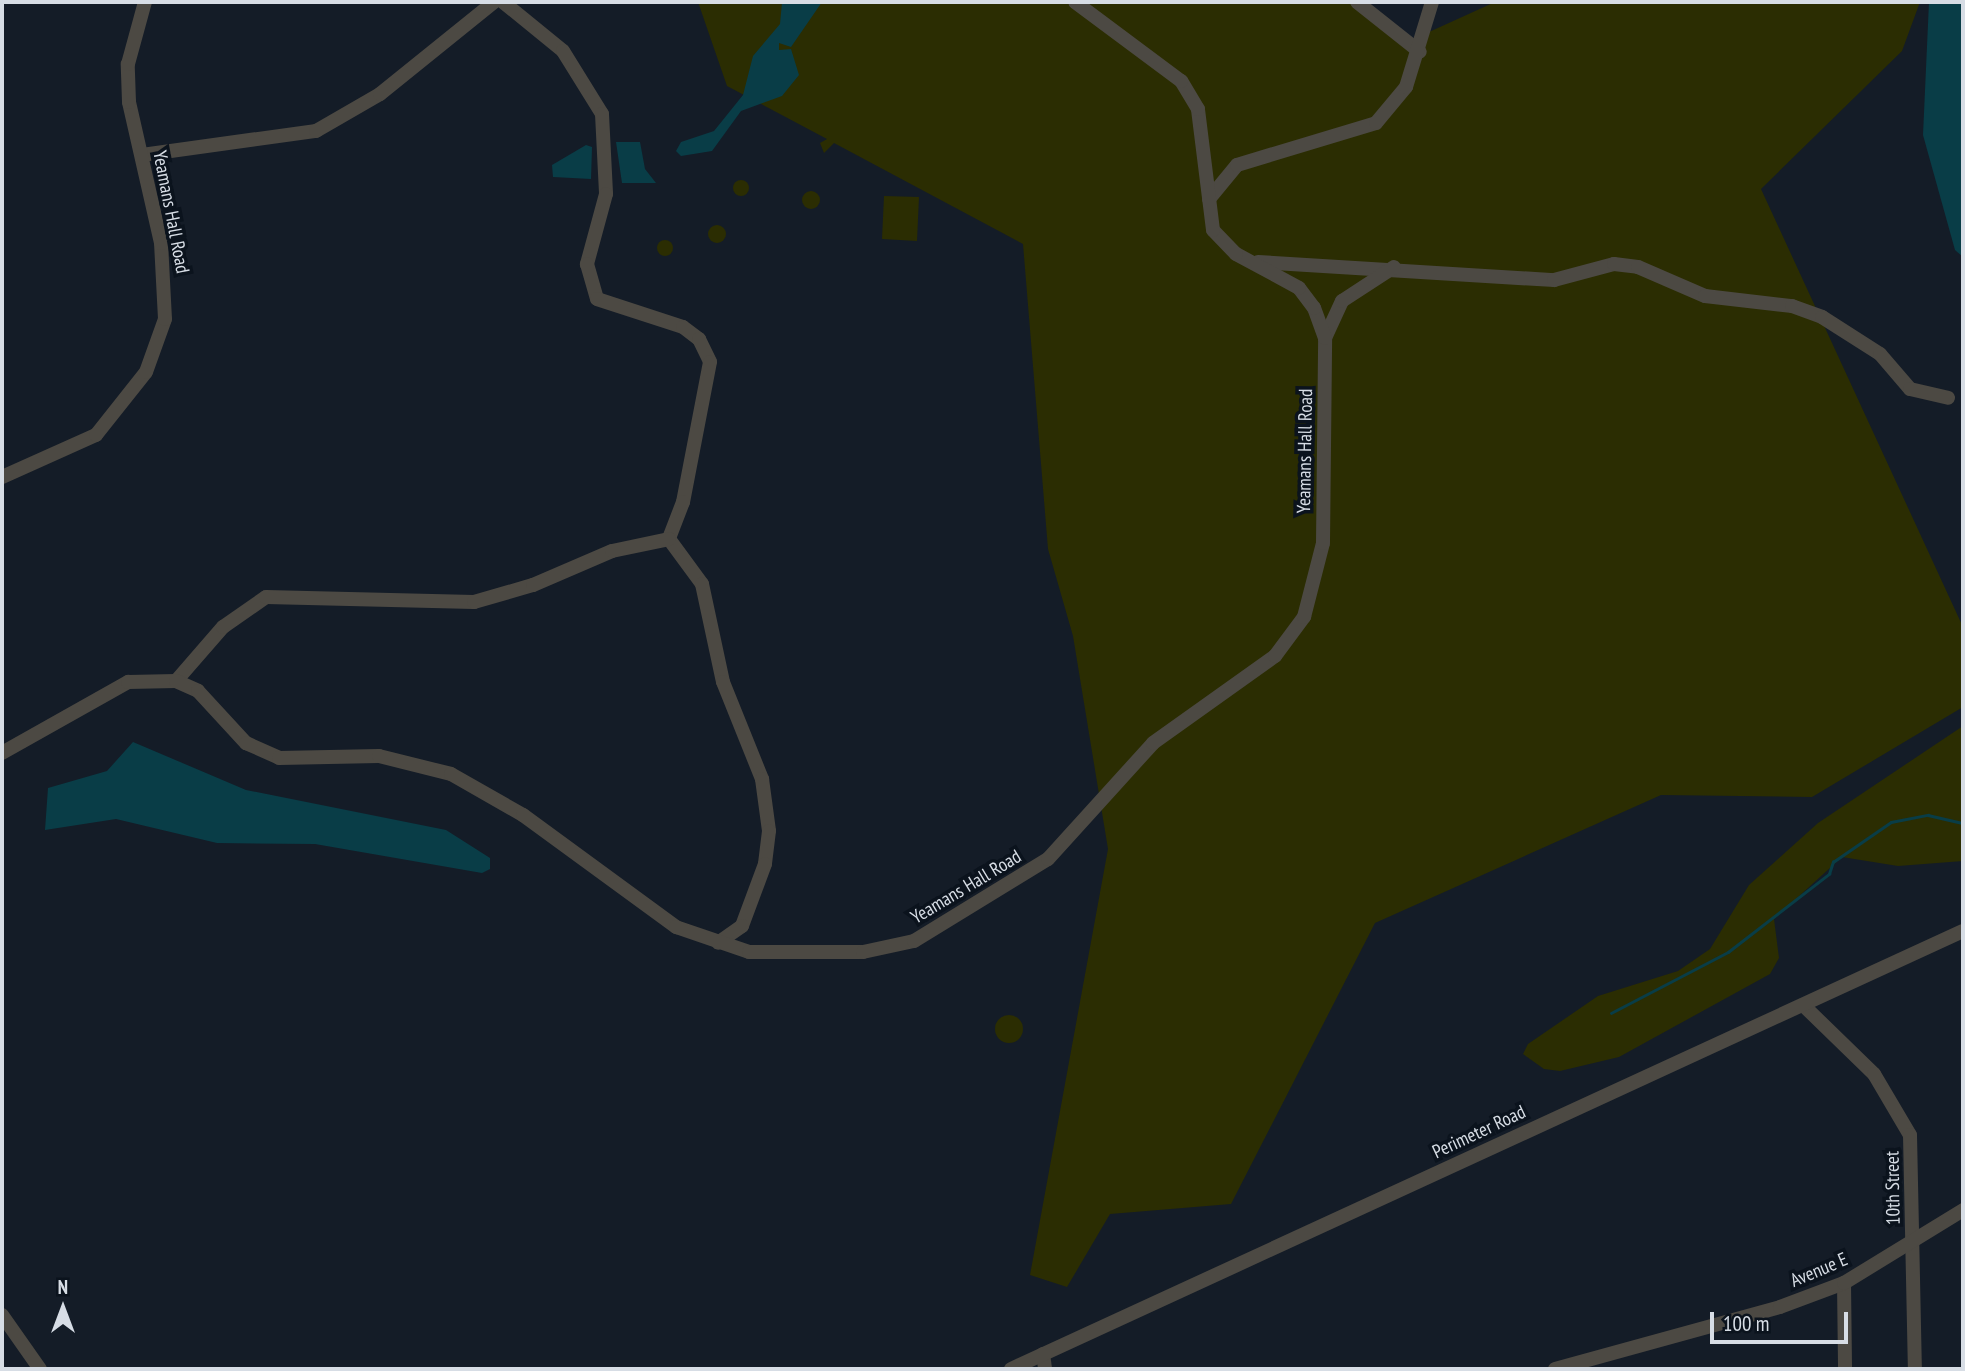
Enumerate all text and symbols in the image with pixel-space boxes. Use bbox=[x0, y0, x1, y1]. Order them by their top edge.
street label: Yeamans Hall Road bbox=[148, 149, 194, 275]
street label: Yeamans Hall Road bbox=[1293, 389, 1317, 513]
street label: Yeamans Hall Road bbox=[907, 845, 1025, 929]
street label: Perimeter Road bbox=[1429, 1101, 1529, 1163]
street label: 10th Street bbox=[1881, 1151, 1905, 1225]
street label: Avenue E bbox=[1787, 1248, 1851, 1292]
north arrow bbox=[28, 1273, 98, 1343]
text: N bbox=[58, 1275, 68, 1299]
scale bar bbox=[1713, 1298, 1851, 1342]
text: 100 m bbox=[1723, 1310, 1769, 1337]

